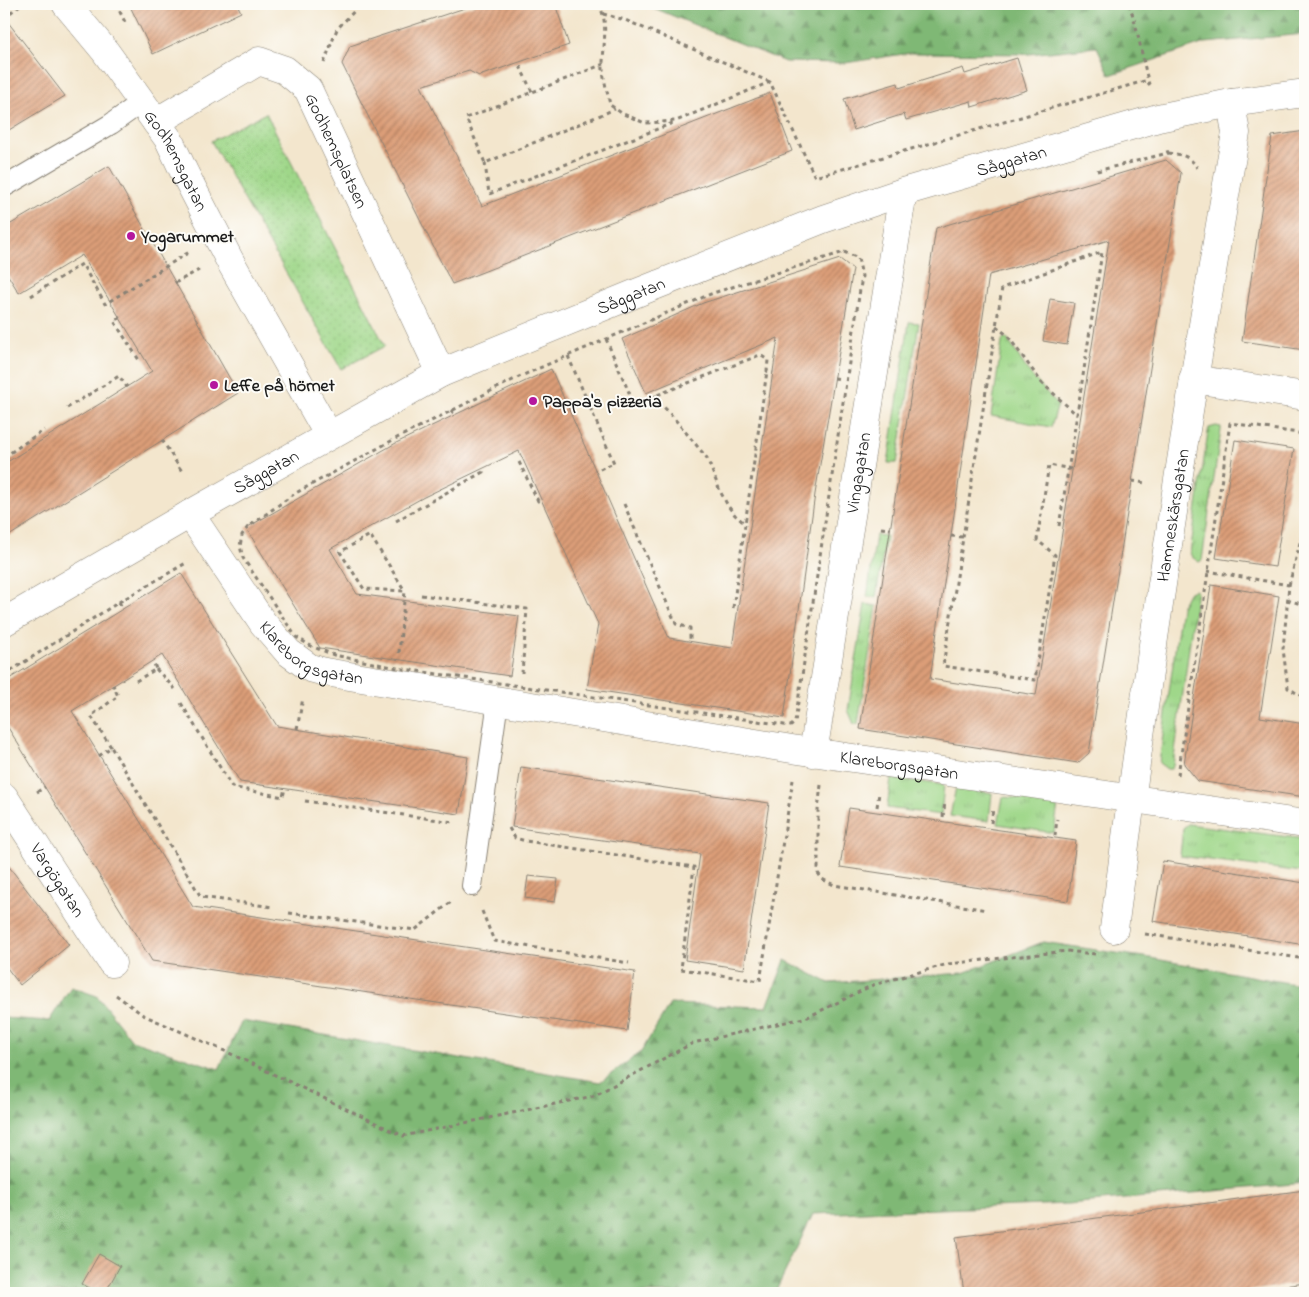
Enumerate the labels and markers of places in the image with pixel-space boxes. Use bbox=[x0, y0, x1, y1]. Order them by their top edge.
place label: Yogarummet bbox=[140, 225, 235, 252]
marker: Yogarummet bbox=[125, 230, 137, 242]
place label: Leffe på hörnet bbox=[224, 374, 336, 400]
marker: Leffe på hörnet bbox=[208, 379, 220, 391]
place label: Pappa's pizzeria bbox=[543, 390, 662, 416]
marker: Pappa's pizzeria bbox=[527, 395, 539, 407]

